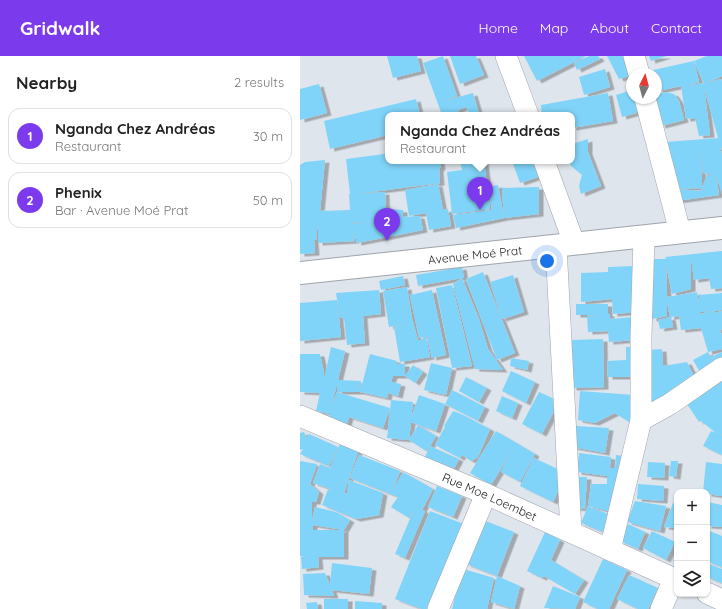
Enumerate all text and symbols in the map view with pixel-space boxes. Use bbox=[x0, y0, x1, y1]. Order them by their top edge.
text: Gridwalk bbox=[20, 16, 100, 40]
text: Home bbox=[479, 19, 518, 37]
text: Map bbox=[540, 19, 568, 37]
text: About bbox=[590, 19, 629, 37]
text: Contact bbox=[651, 19, 702, 37]
north arrow bbox=[626, 68, 662, 104]
text: Nearby bbox=[16, 72, 77, 93]
text: 2 results bbox=[234, 74, 284, 90]
popup bbox=[385, 112, 575, 164]
text: Nganda Chez Andréas bbox=[55, 119, 215, 138]
text: Nganda Chez Andréas bbox=[400, 121, 560, 140]
text: 1 bbox=[27, 128, 33, 144]
text: 30 m bbox=[253, 128, 283, 144]
text: Restaurant bbox=[55, 138, 121, 154]
text: Restaurant bbox=[400, 140, 466, 156]
pin: 1 bbox=[467, 177, 493, 210]
text: Phenix bbox=[55, 183, 101, 202]
text: 2 bbox=[26, 192, 34, 208]
text: 50 m bbox=[253, 192, 283, 208]
text: Bar · Avenue Moé Prat bbox=[55, 202, 188, 218]
pin: 2 bbox=[374, 208, 400, 241]
street label: Avenue Moé Prat bbox=[427, 242, 523, 267]
your location bbox=[537, 251, 557, 271]
street label: Rue Moe Loembet bbox=[440, 469, 539, 523]
map controls bbox=[674, 489, 710, 597]
button: + bbox=[674, 489, 710, 525]
button: − bbox=[674, 525, 710, 561]
button: layers bbox=[674, 561, 710, 597]

